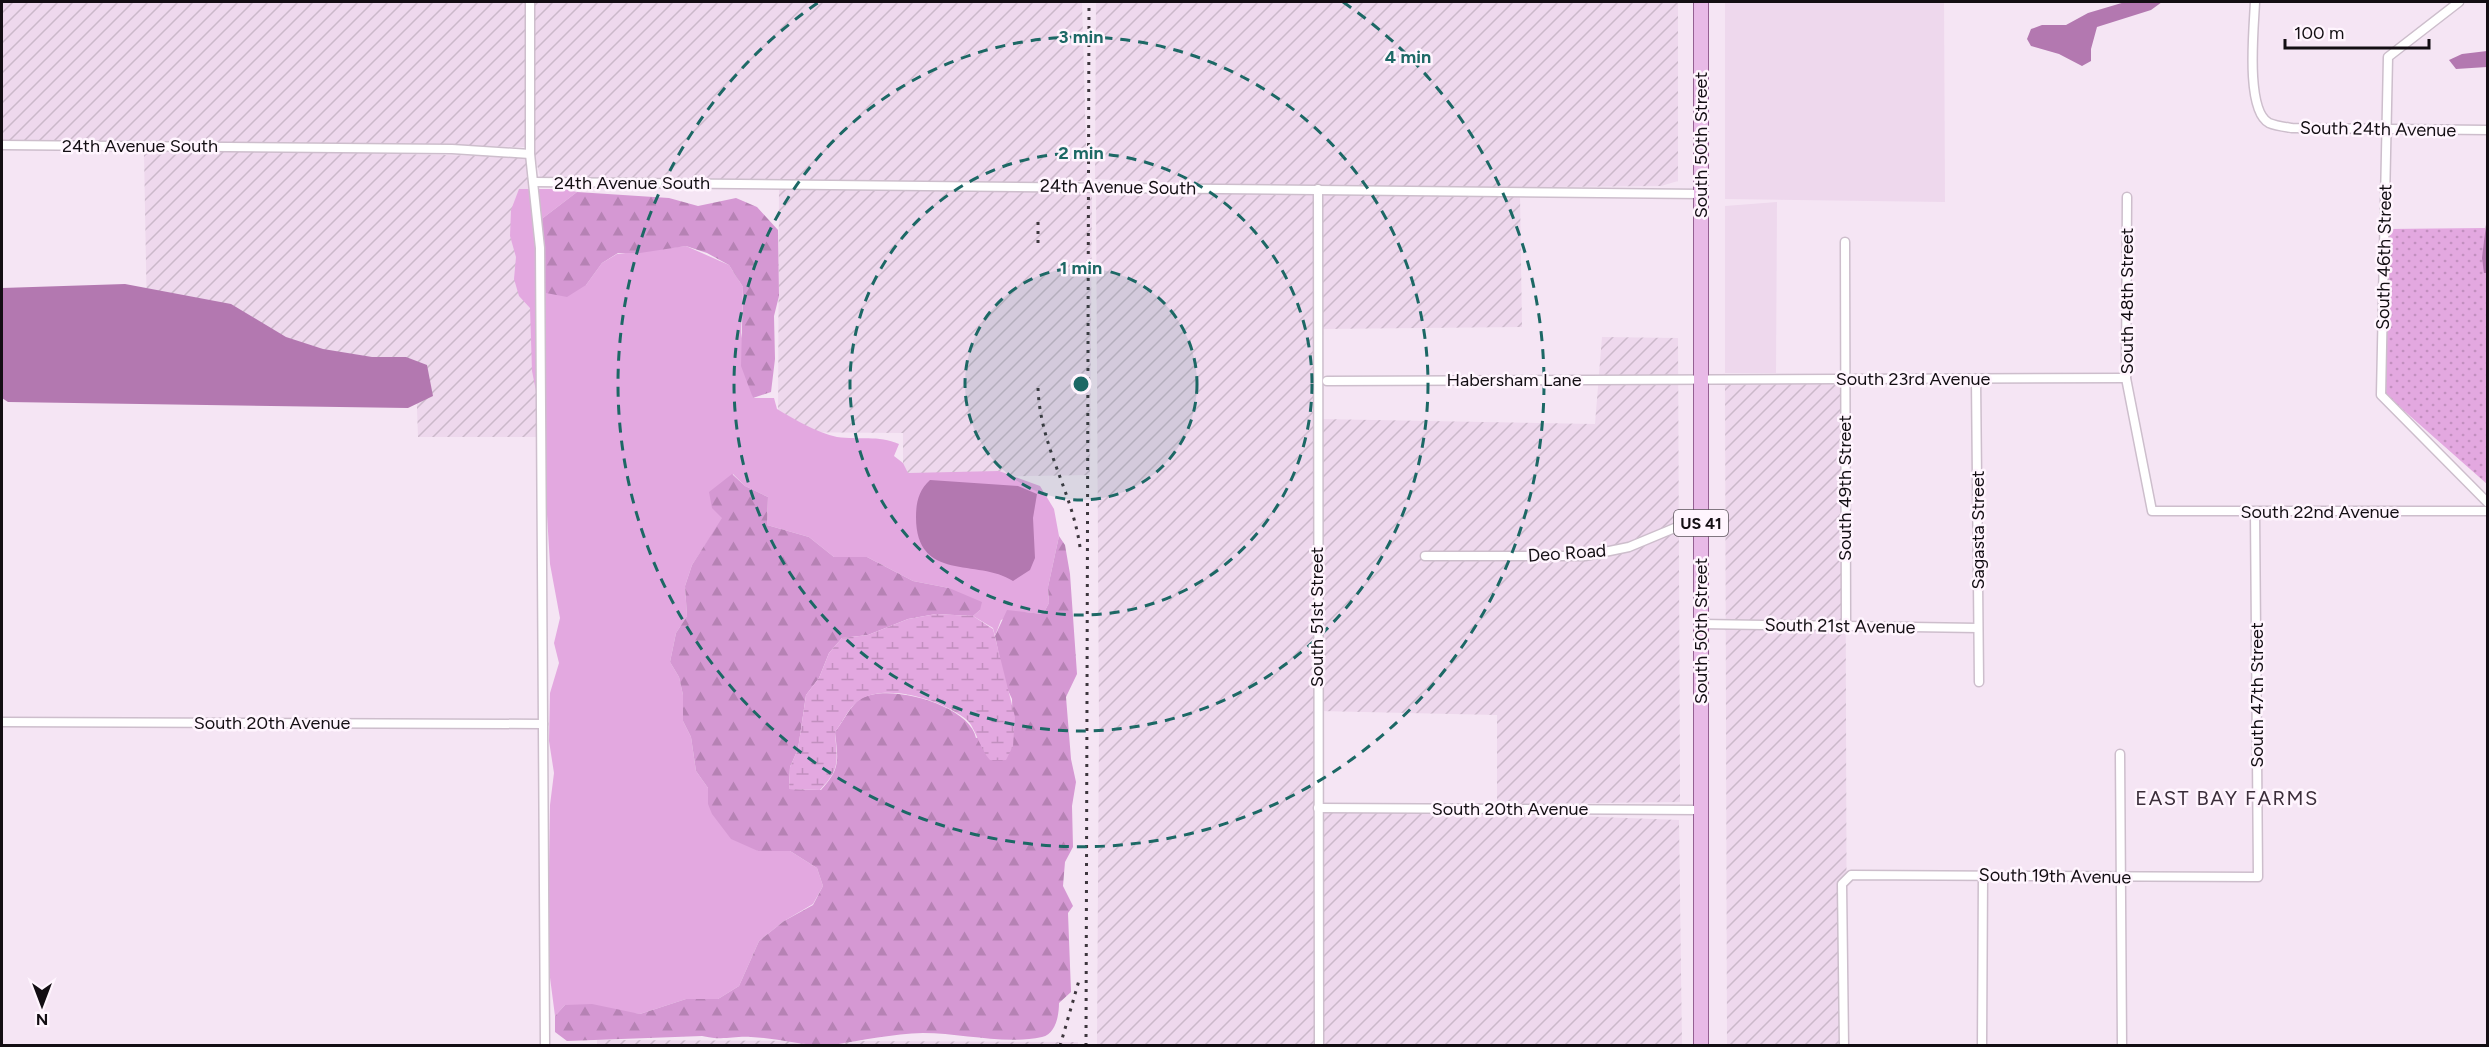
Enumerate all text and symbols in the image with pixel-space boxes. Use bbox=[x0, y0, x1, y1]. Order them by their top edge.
scale bar bbox=[2285, 12, 2429, 50]
text: 100 m bbox=[2294, 22, 2344, 44]
text: 3 min bbox=[1059, 26, 1103, 48]
text: 4 min bbox=[1385, 46, 1431, 68]
street label: South 50th Street bbox=[1690, 72, 1712, 218]
street label: South 24th Avenue bbox=[2300, 117, 2456, 141]
street label: 24th Avenue South bbox=[62, 135, 218, 157]
text: 2 min bbox=[1058, 142, 1104, 164]
street label: 24th Avenue South bbox=[554, 172, 710, 194]
street label: 24th Avenue South bbox=[1040, 175, 1196, 199]
street label: South 46th Street bbox=[2372, 184, 2396, 330]
street label: South 48th Street bbox=[2116, 227, 2138, 374]
text: 1 min bbox=[1060, 257, 1102, 279]
street label: South 23rd Avenue bbox=[1836, 368, 1990, 390]
street label: Habersham Lane bbox=[1447, 369, 1582, 391]
centre of rings bbox=[1071, 374, 1091, 394]
street label: South 49th Street bbox=[1834, 415, 1856, 561]
street label: Sagasta Street bbox=[1967, 470, 1989, 590]
street label: South 22nd Avenue bbox=[2241, 501, 2400, 523]
road number: US 41 bbox=[1674, 510, 1728, 536]
street label: Deo Road bbox=[1527, 539, 1607, 567]
street label: South 51st Street bbox=[1306, 546, 1328, 687]
street label: South 50th Street bbox=[1690, 558, 1712, 704]
street label: South 21st Avenue bbox=[1764, 614, 1916, 638]
street label: South 47th Street bbox=[2246, 622, 2268, 768]
street label: South 20th Avenue bbox=[194, 712, 350, 734]
district label: EAST BAY FARMS bbox=[2135, 786, 2319, 810]
street label: South 20th Avenue bbox=[1432, 798, 1588, 820]
street label: South 19th Avenue bbox=[1979, 864, 2132, 888]
north arrow bbox=[12, 975, 72, 1035]
text: N bbox=[36, 1010, 48, 1029]

